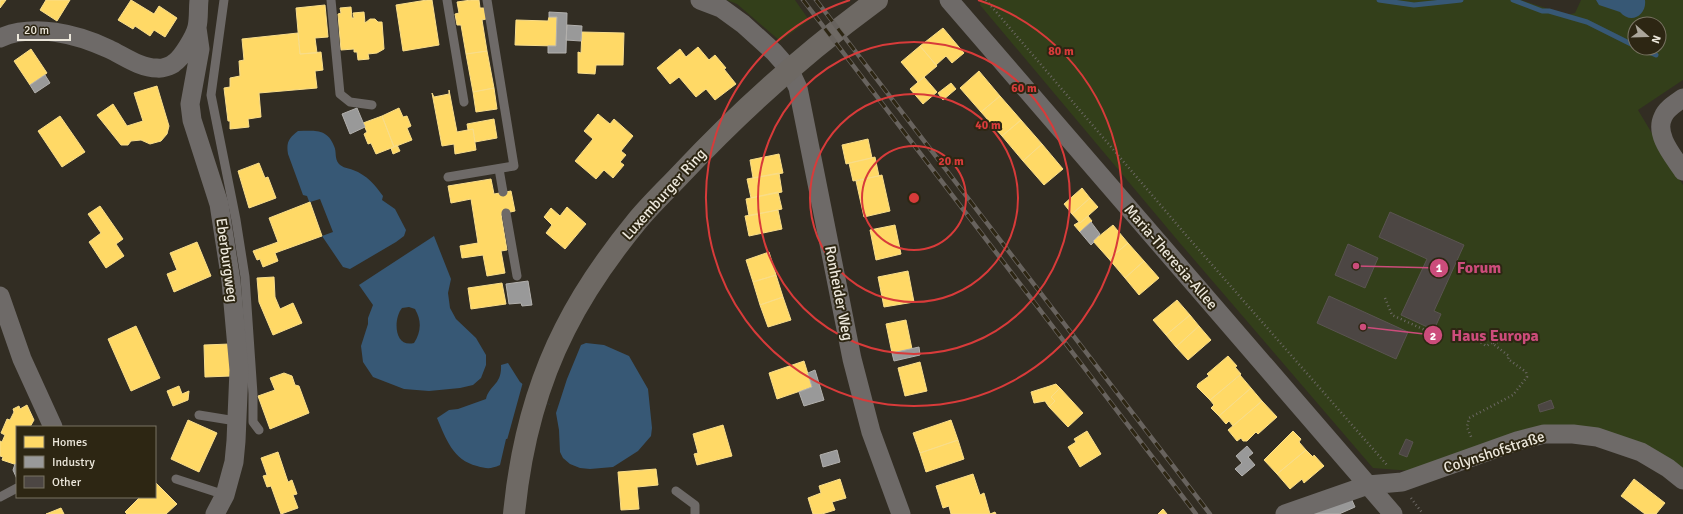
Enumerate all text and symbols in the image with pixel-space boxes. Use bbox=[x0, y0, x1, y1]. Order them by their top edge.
scale bar bbox=[18, 16, 70, 42]
north arrow bbox=[1627, 16, 1667, 56]
text: 20 m bbox=[24, 23, 49, 38]
text: N bbox=[1649, 33, 1663, 45]
text: 80 m bbox=[1048, 44, 1074, 59]
text: 60 m bbox=[1011, 81, 1037, 96]
text: 40 m bbox=[975, 118, 1001, 133]
street label: Luxemburger Ring bbox=[618, 145, 710, 243]
text: 20 m bbox=[938, 154, 964, 169]
centre of rings bbox=[907, 191, 921, 205]
street label: Maria-Theresia-Allee bbox=[1120, 201, 1222, 313]
street label: Eberburgweg bbox=[212, 217, 242, 303]
street label: Ronheider Weg bbox=[821, 244, 857, 342]
callout: Forum bbox=[1429, 254, 1510, 282]
text: Forum bbox=[1457, 258, 1501, 278]
text: 1 bbox=[1436, 261, 1443, 276]
callout: Haus Europa bbox=[1423, 321, 1547, 349]
text: Haus Europa bbox=[1451, 326, 1539, 346]
text: 2 bbox=[1430, 329, 1436, 344]
legend bbox=[16, 426, 156, 498]
street label: Colynshofstraße bbox=[1441, 427, 1547, 477]
text: Homes bbox=[52, 435, 87, 450]
text: Industry bbox=[52, 455, 95, 470]
text: Other bbox=[52, 475, 82, 490]

